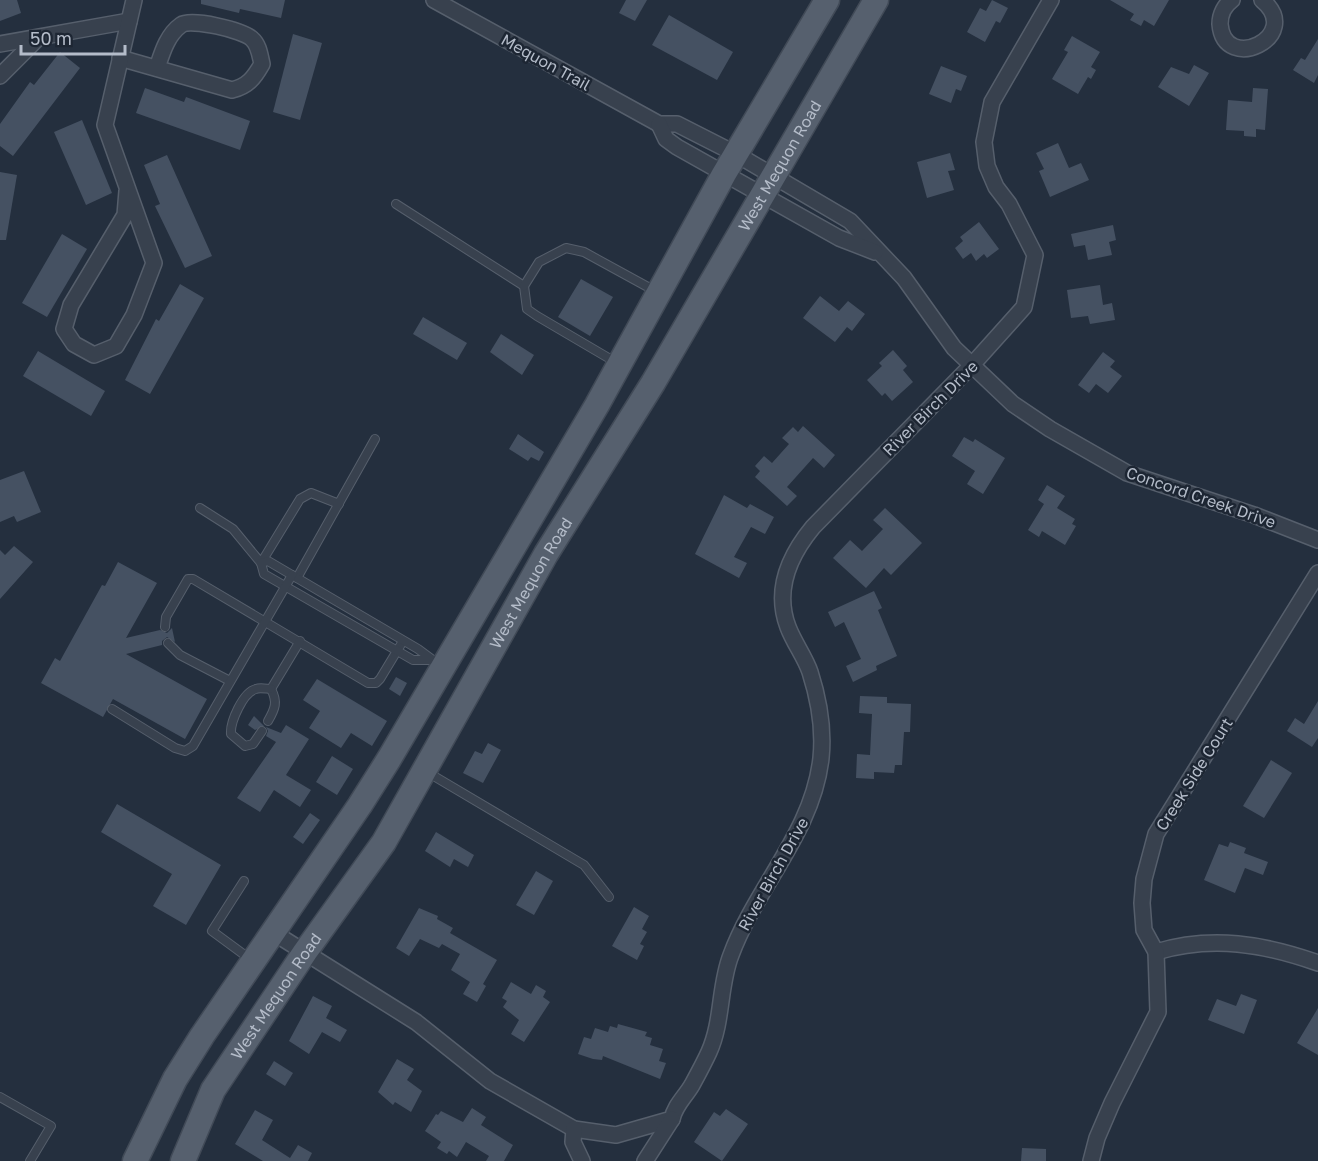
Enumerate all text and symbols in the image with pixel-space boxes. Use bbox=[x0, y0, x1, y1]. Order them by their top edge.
scale bar bbox=[21, 18, 124, 56]
text: 50 m bbox=[30, 27, 72, 49]
street label: Mequon Trail bbox=[498, 29, 594, 95]
street label: West Mequon Road bbox=[734, 97, 825, 235]
street label: River Birch Drive bbox=[878, 356, 982, 460]
street label: Concord Creek Drive bbox=[1124, 462, 1278, 532]
street label: West Mequon Road bbox=[485, 514, 576, 652]
street label: Creek Side Court bbox=[1151, 714, 1237, 834]
street label: River Birch Drive bbox=[734, 814, 812, 934]
street label: West Mequon Road bbox=[226, 929, 325, 1063]

